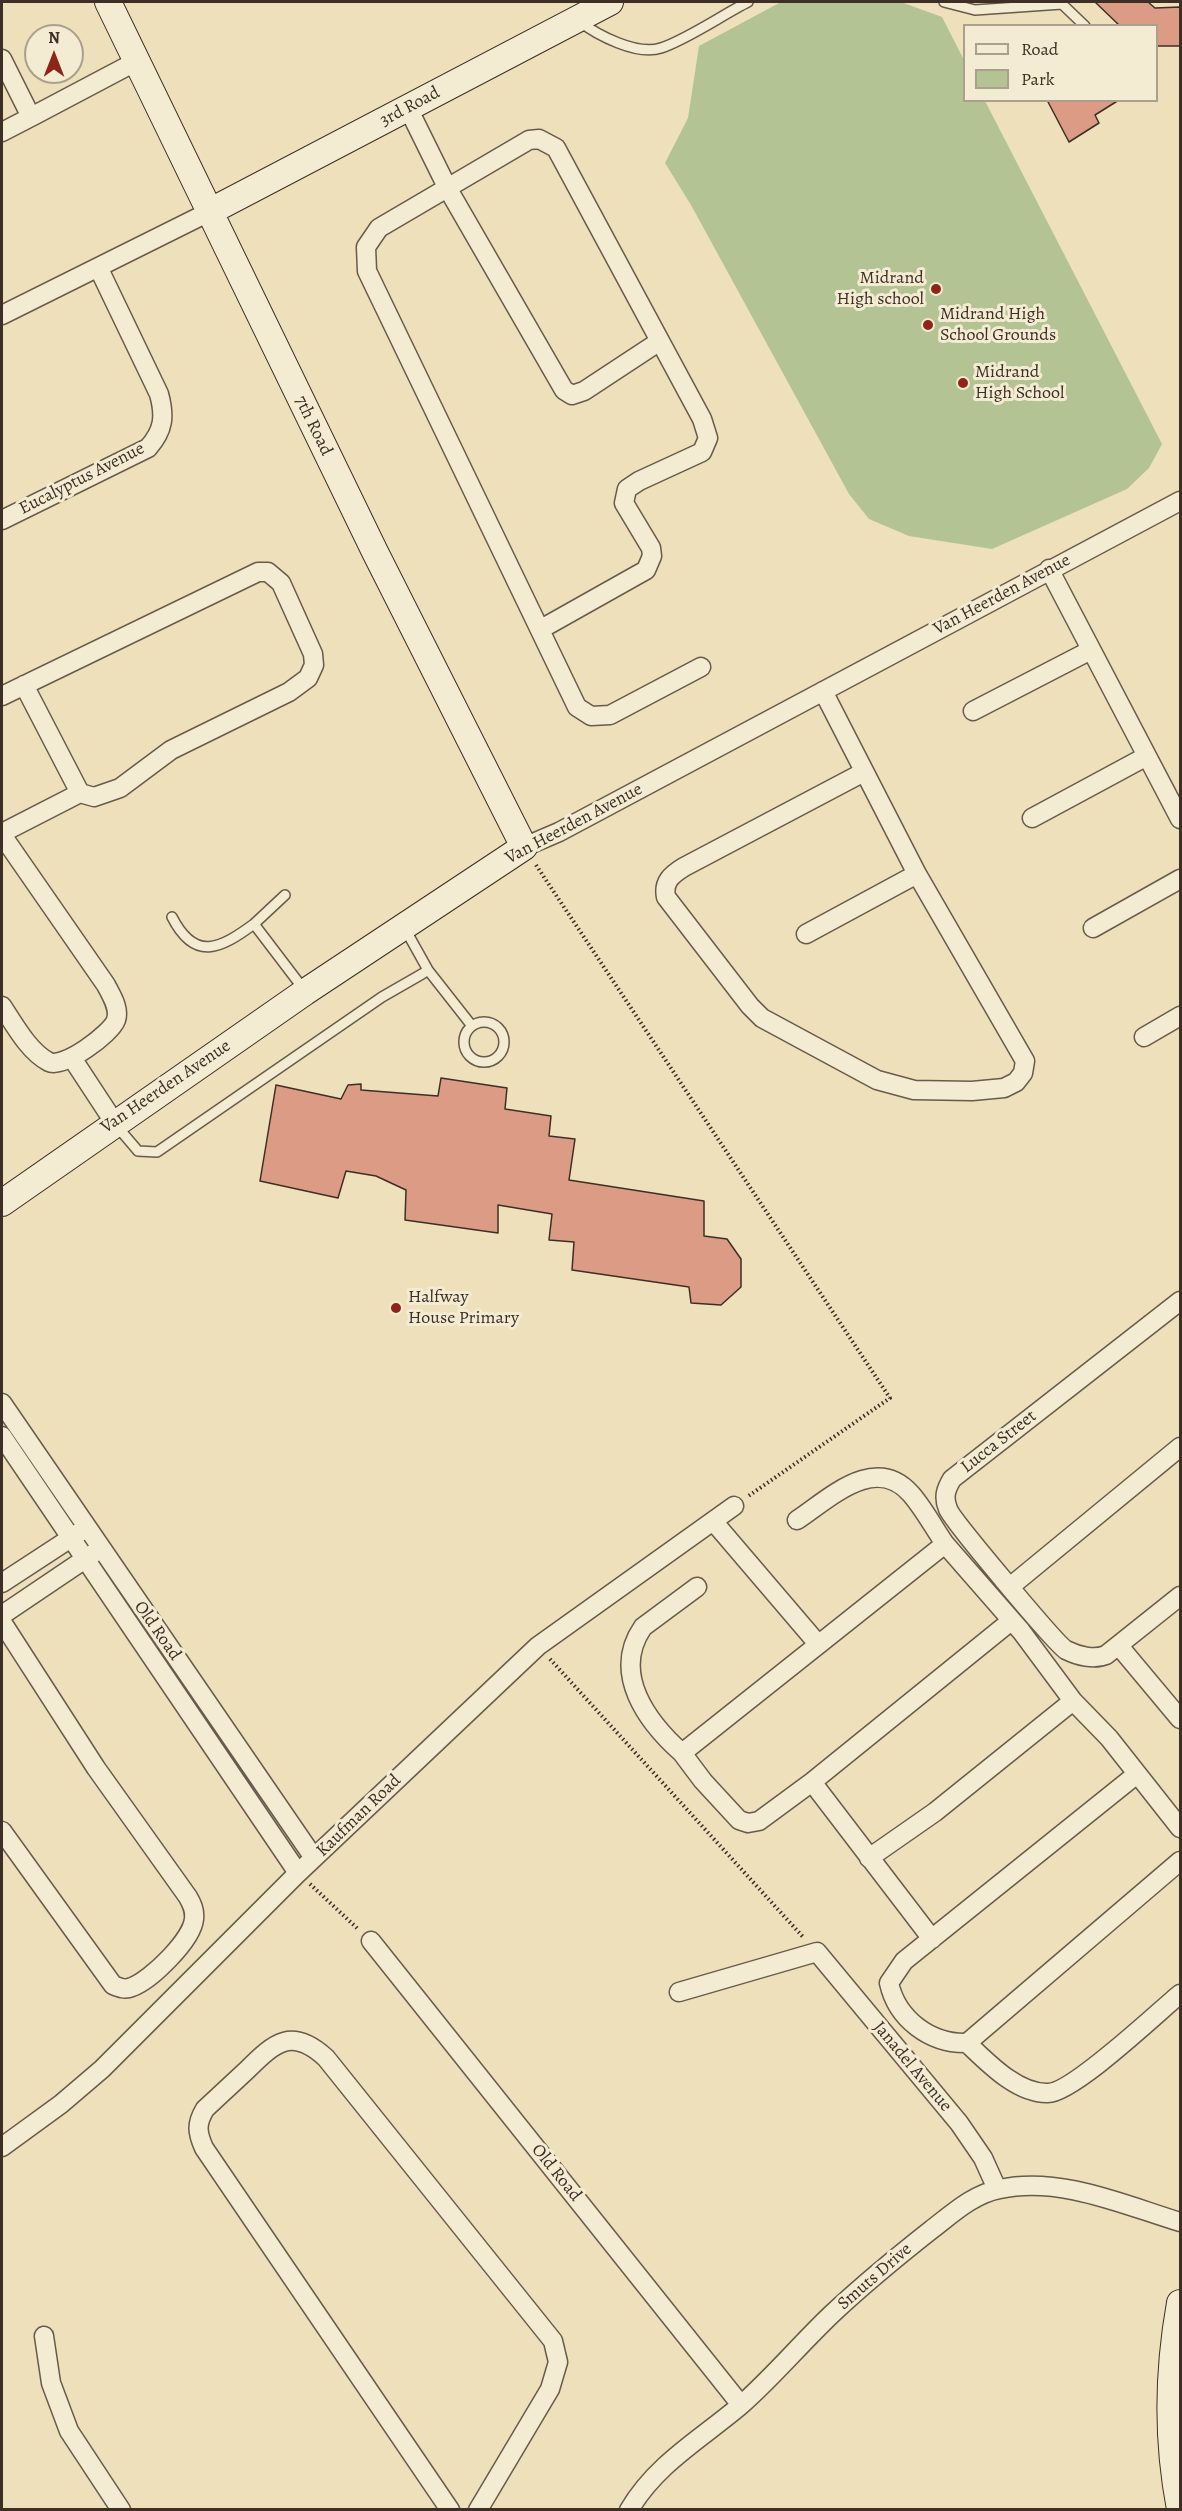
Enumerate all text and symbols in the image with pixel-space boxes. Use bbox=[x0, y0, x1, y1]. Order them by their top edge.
north arrow bbox=[24, 24, 84, 84]
legend bbox=[963, 24, 1158, 102]
text: N bbox=[48, 27, 60, 49]
text: Road bbox=[1021, 37, 1058, 61]
text: Park bbox=[1021, 67, 1055, 91]
street label: 3rd Road bbox=[376, 82, 444, 132]
place label: Midrand High school bbox=[837, 268, 924, 310]
marker: Midrand High school bbox=[929, 282, 943, 296]
place label: Midrand High School Grounds bbox=[940, 304, 1056, 346]
marker: Midrand High School Grounds bbox=[921, 318, 935, 332]
place label: Midrand High School bbox=[975, 362, 1064, 404]
marker: Midrand High School bbox=[956, 376, 970, 390]
street label: 7th Road bbox=[289, 392, 337, 460]
street label: Eucalyptus Avenue bbox=[16, 438, 148, 520]
street label: Van Heerden Avenue bbox=[930, 550, 1074, 640]
street label: Van Heerden Avenue bbox=[502, 779, 646, 869]
street label: Van Heerden Avenue bbox=[97, 1035, 235, 1139]
place label: Halfway House Primary bbox=[408, 1287, 519, 1330]
marker: Halfway House Primary bbox=[389, 1301, 403, 1315]
street label: Lucca Street bbox=[957, 1406, 1041, 1478]
street label: Old Road bbox=[129, 1597, 185, 1665]
street label: Kaufman Road bbox=[312, 1770, 406, 1862]
street label: Janadel Avenue bbox=[868, 2017, 956, 2117]
street label: Old Road bbox=[526, 2140, 586, 2206]
street label: Smuts Drive bbox=[833, 2239, 917, 2315]

